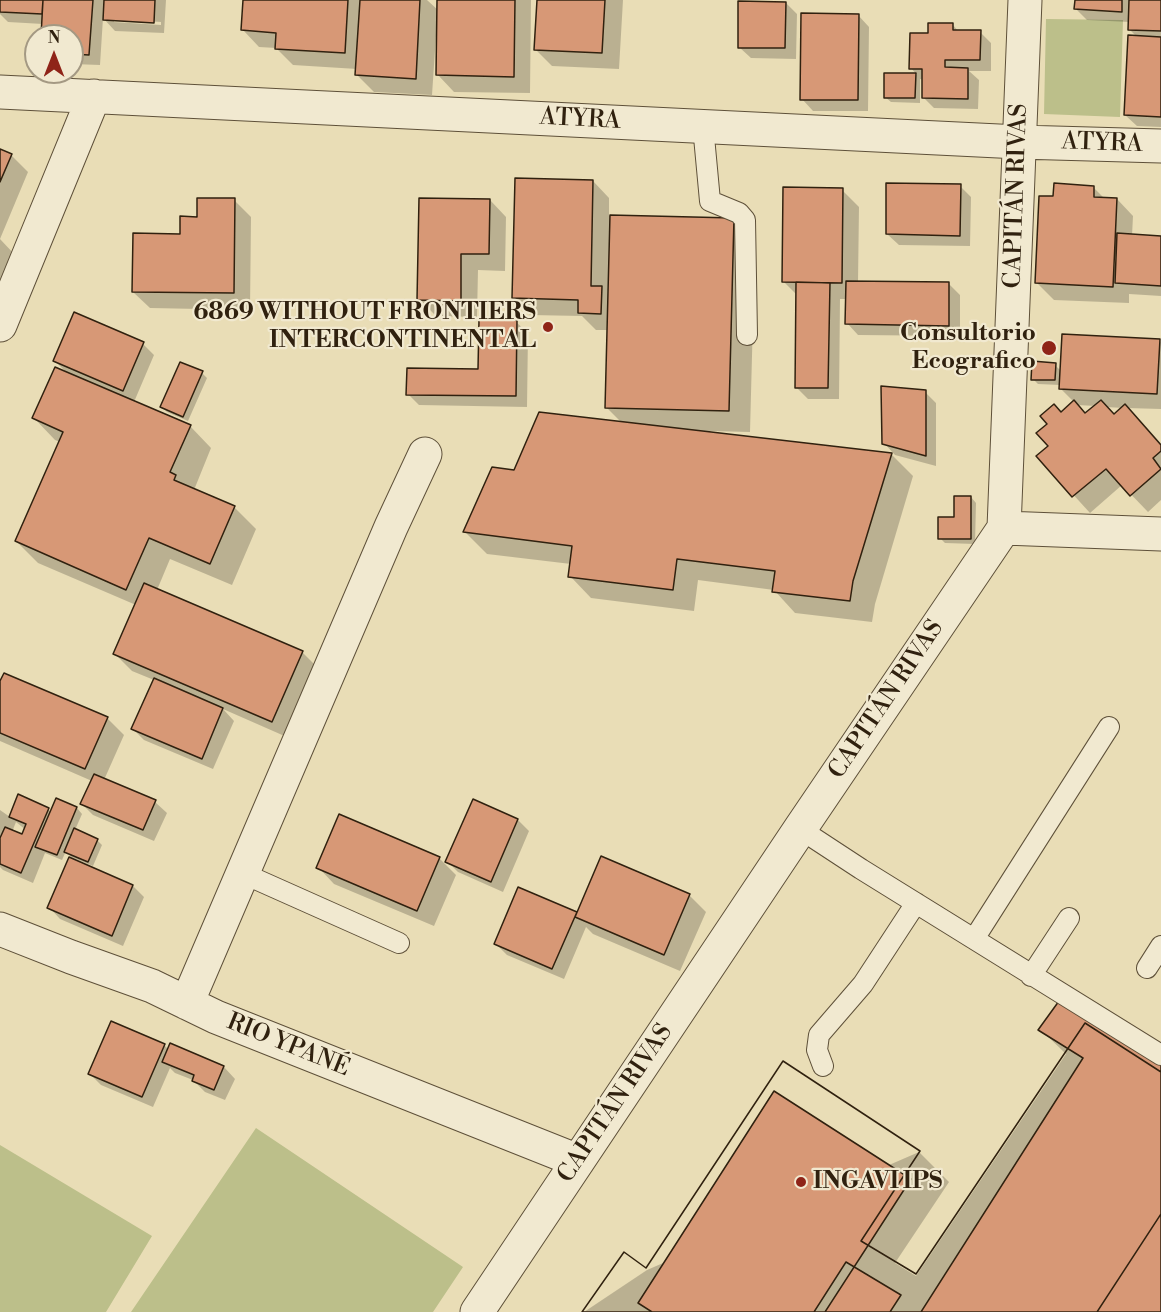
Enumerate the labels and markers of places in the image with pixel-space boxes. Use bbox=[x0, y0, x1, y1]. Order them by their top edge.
place label: 6869 WITHOUT FRONTIERS INTERCONTINENTAL bbox=[193, 299, 536, 355]
marker: 6869 WITHOUT FRONTIERS INTERCONTINENTAL bbox=[541, 320, 555, 334]
place label: Consultorio Ecografico bbox=[900, 320, 1036, 376]
marker: Consultorio Ecografico bbox=[1040, 339, 1058, 357]
place label: INGAVI IPS bbox=[813, 1168, 942, 1196]
marker: INGAVI IPS bbox=[794, 1175, 808, 1189]

